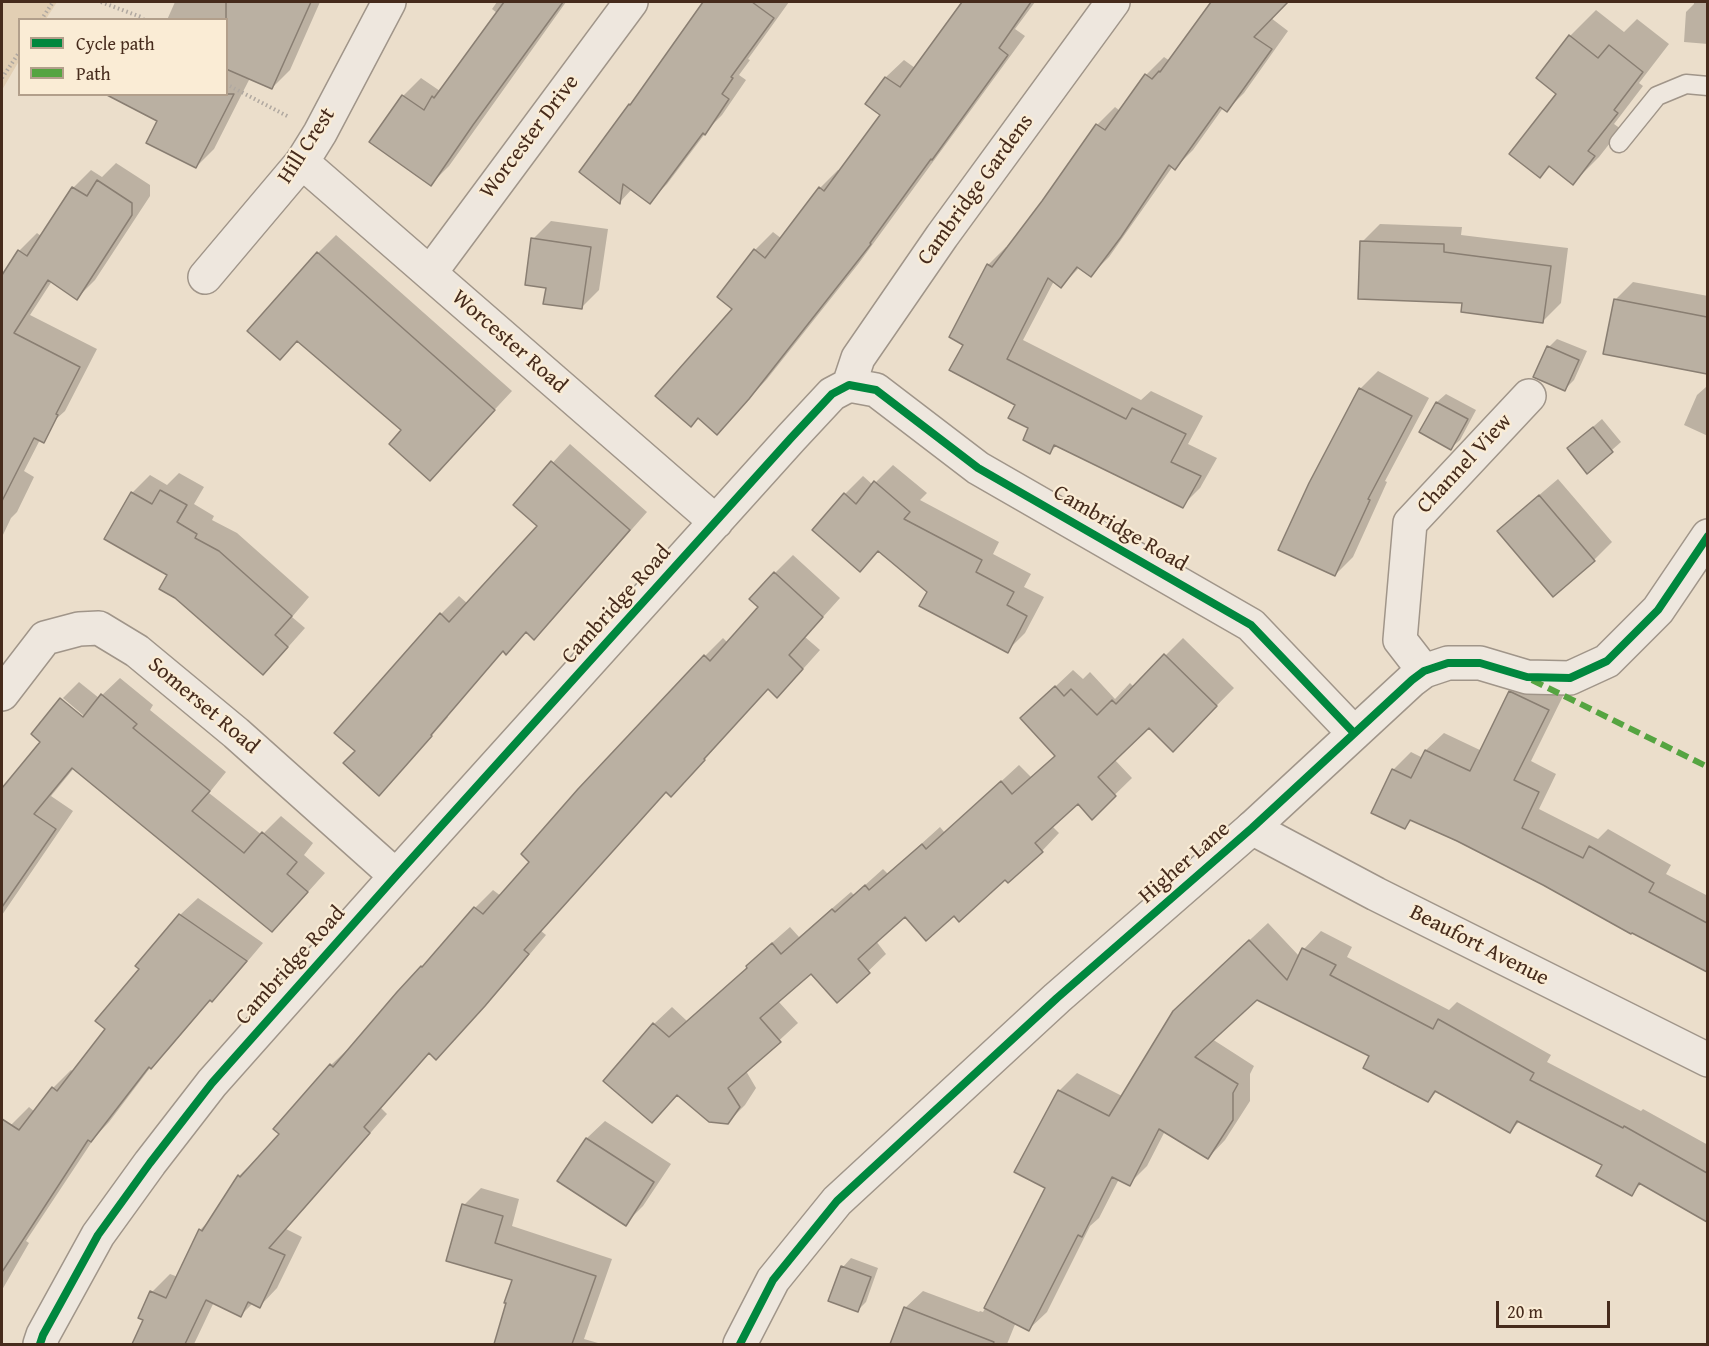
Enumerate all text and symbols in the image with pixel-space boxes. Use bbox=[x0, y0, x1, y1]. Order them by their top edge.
legend bbox=[18, 18, 228, 96]
text: Cycle path bbox=[76, 30, 155, 57]
text: Path bbox=[76, 60, 111, 87]
street label: Worcester Drive bbox=[475, 70, 585, 204]
street label: Hill Crest bbox=[273, 103, 341, 189]
street label: Cambridge Gardens bbox=[912, 109, 1040, 271]
street label: Worcester Road bbox=[446, 285, 572, 399]
street label: Channel View bbox=[1412, 408, 1518, 520]
street label: Cambridge Road bbox=[1048, 480, 1192, 578]
street label: Cambridge Road bbox=[557, 540, 677, 670]
street label: Somerset Road bbox=[142, 652, 264, 760]
street label: Higher Lane bbox=[1134, 816, 1236, 910]
street label: Beaufort Avenue bbox=[1405, 900, 1553, 992]
street label: Cambridge Road bbox=[231, 901, 351, 1031]
scale bar bbox=[1499, 1289, 1613, 1327]
text: 20 m bbox=[1507, 1298, 1543, 1325]

